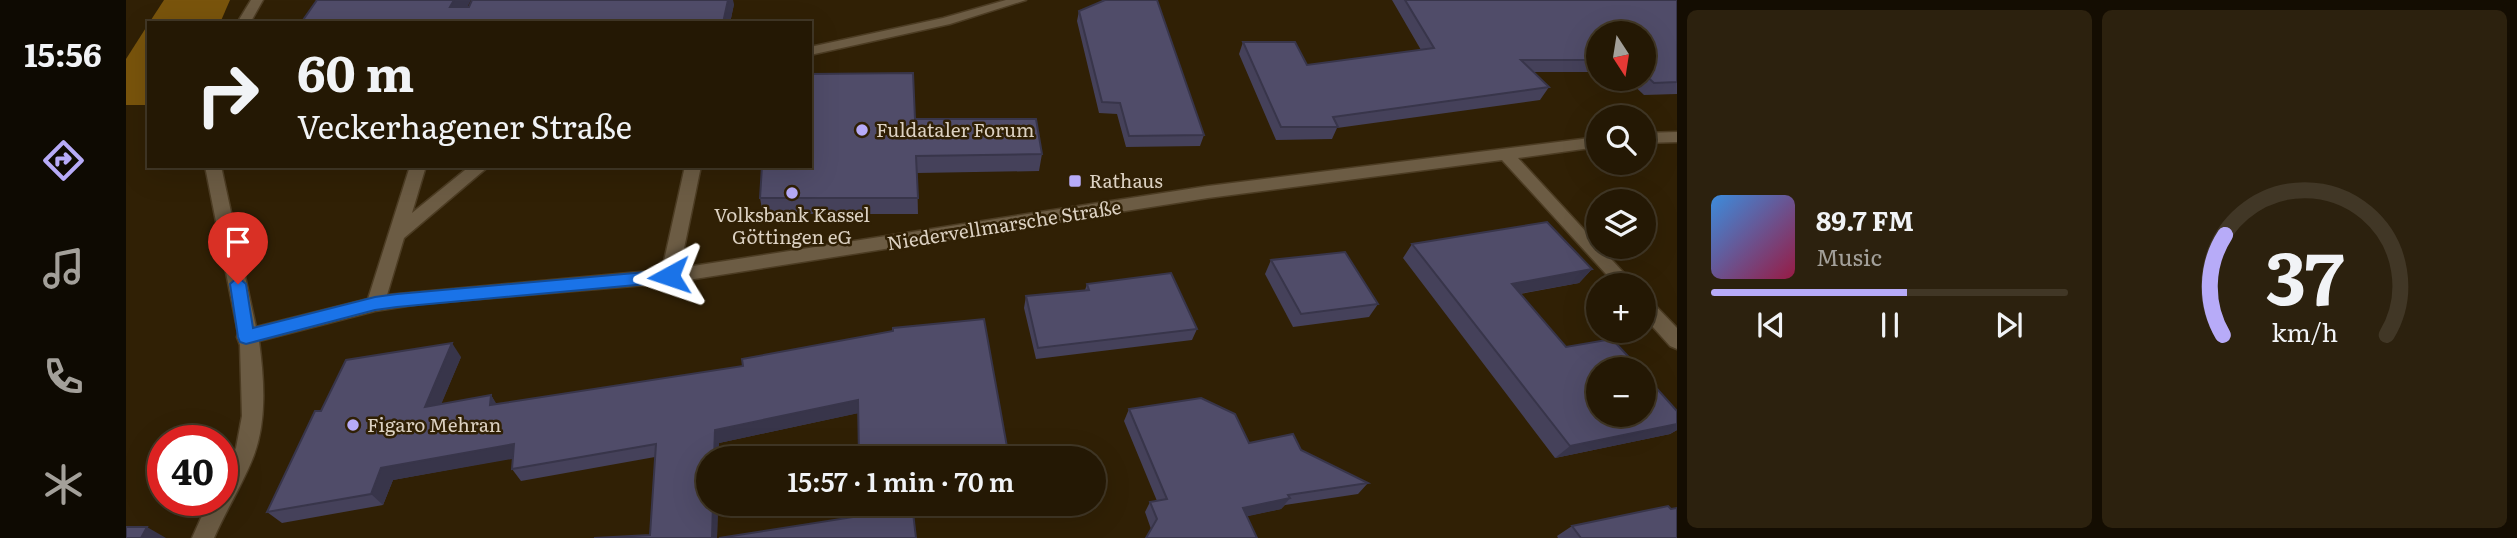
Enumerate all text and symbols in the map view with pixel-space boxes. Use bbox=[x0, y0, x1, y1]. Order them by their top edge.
north arrow bbox=[1586, 21, 1656, 91]
map controls bbox=[1586, 21, 1656, 427]
text: 15:56 bbox=[24, 29, 102, 77]
text: 60 m bbox=[297, 34, 414, 107]
icon: right bbox=[182, 49, 273, 140]
text: Veckerhagener Straße bbox=[297, 101, 632, 149]
button: search bbox=[1586, 105, 1656, 175]
place label: Fuldataler Forum bbox=[876, 115, 1035, 143]
marker: Fuldataler Forum bbox=[854, 122, 870, 138]
icon: directions bbox=[39, 136, 88, 185]
place label: Rathaus bbox=[1089, 166, 1163, 194]
marker: Rathaus bbox=[1067, 173, 1083, 189]
marker: Volksbank Kassel Göttingen eG bbox=[784, 185, 800, 201]
button: layers bbox=[1586, 189, 1656, 259]
street label: Niedervellmarsche Straße bbox=[885, 192, 1123, 256]
place label: Volksbank Kassel Göttingen eG bbox=[714, 200, 870, 250]
text: 89.7 FM bbox=[1816, 200, 1914, 239]
pin bbox=[208, 212, 268, 284]
text: 37 bbox=[2265, 219, 2344, 327]
icon: arrive bbox=[219, 223, 257, 261]
position arrow bbox=[632, 239, 706, 313]
text: Music bbox=[1816, 239, 1882, 273]
icon: music bbox=[39, 244, 88, 293]
button: + bbox=[1586, 273, 1656, 343]
icon: previous bbox=[1752, 306, 1790, 344]
icon: pause bbox=[1871, 306, 1909, 344]
icon: next bbox=[1990, 306, 2028, 344]
text: km/h bbox=[2271, 313, 2338, 350]
icon: phone bbox=[39, 352, 88, 401]
button: − bbox=[1586, 357, 1656, 427]
place label: Figaro Mehran bbox=[367, 410, 501, 438]
marker: Figaro Mehran bbox=[345, 417, 361, 433]
speed limit sign: 40 bbox=[147, 425, 238, 516]
icon: climate bbox=[39, 460, 88, 509]
text: 15:57 · 1 min · 70 m bbox=[788, 461, 1014, 500]

